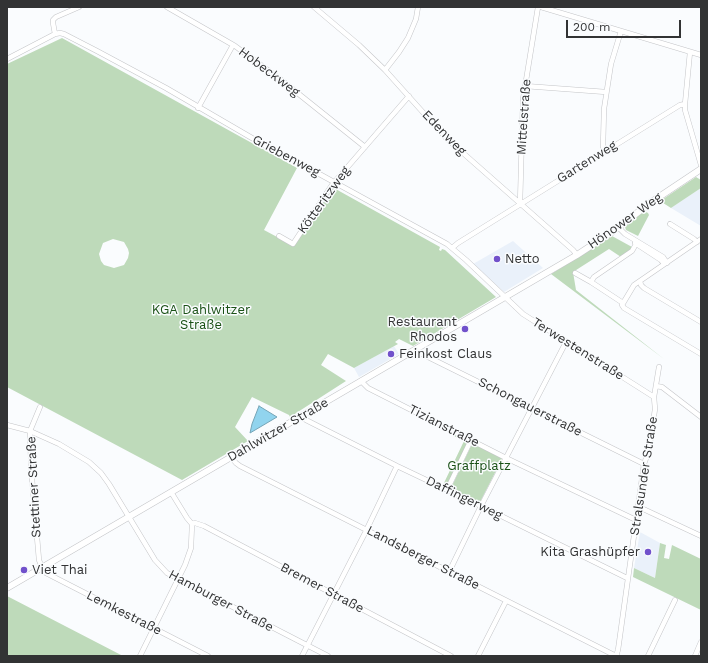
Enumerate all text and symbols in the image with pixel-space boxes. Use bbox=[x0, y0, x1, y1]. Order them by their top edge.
scale bar bbox=[568, 12, 683, 38]
text: 200 m bbox=[573, 20, 610, 34]
street label: Hobeckweg bbox=[235, 44, 303, 100]
street label: Mittelstraße bbox=[514, 78, 534, 156]
street label: Edenweg bbox=[419, 107, 469, 159]
street label: Griebenweg bbox=[250, 132, 322, 180]
street label: Gartenweg bbox=[554, 137, 620, 187]
street label: Kötteritzweg bbox=[294, 163, 354, 237]
street label: Hönower Weg bbox=[585, 190, 665, 252]
place label: Netto bbox=[505, 251, 540, 267]
marker: Netto bbox=[492, 254, 502, 264]
park label: KGA Dahlwitzer Straße bbox=[152, 302, 250, 333]
place label: Restaurant Rhodos bbox=[388, 314, 457, 345]
street label: Terwestenstraße bbox=[529, 314, 627, 384]
marker: Restaurant Rhodos bbox=[460, 324, 470, 334]
place label: Feinkost Claus bbox=[399, 346, 492, 362]
marker: Feinkost Claus bbox=[386, 349, 396, 359]
street label: Schongauerstraße bbox=[475, 374, 585, 440]
street label: Dahlwitzer Straße bbox=[225, 395, 331, 465]
street label: Tizianstraße bbox=[406, 402, 482, 450]
street label: Stralsunder Straße bbox=[627, 415, 661, 537]
street label: Stettiner Straße bbox=[24, 436, 44, 538]
park label: Graffplatz bbox=[447, 458, 511, 474]
street label: Daffingerweg bbox=[423, 473, 505, 523]
street label: Landsberger Straße bbox=[364, 523, 482, 593]
place label: Kita Grashüpfer bbox=[540, 544, 640, 560]
marker: Kita Grashüpfer bbox=[643, 547, 653, 557]
street label: Bremer Straße bbox=[278, 559, 366, 617]
place label: Viet Thai bbox=[32, 562, 88, 578]
marker: Viet Thai bbox=[19, 565, 29, 575]
street label: Hamburger Straße bbox=[166, 567, 276, 635]
street label: Lemkestraße bbox=[84, 587, 164, 639]

